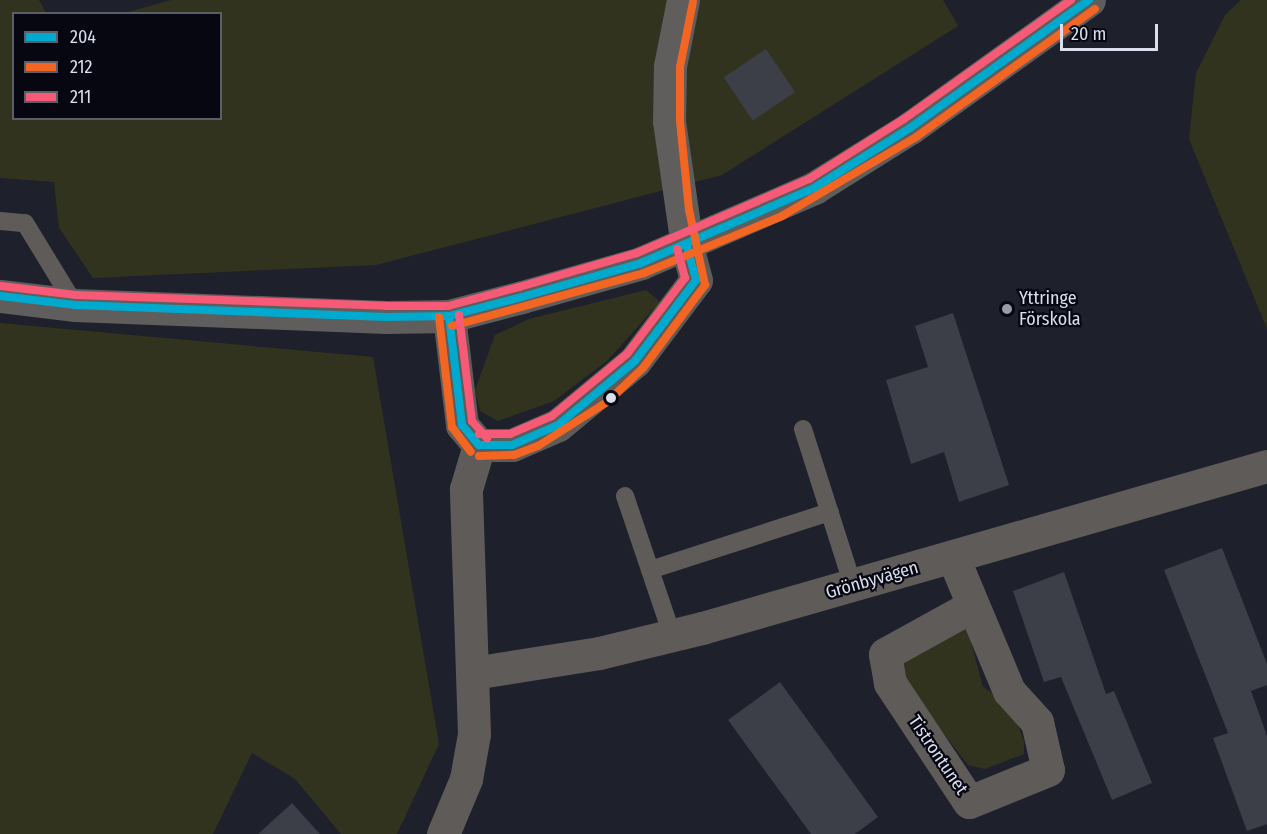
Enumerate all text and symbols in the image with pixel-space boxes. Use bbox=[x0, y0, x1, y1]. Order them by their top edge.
legend bbox=[12, 12, 222, 120]
scale bar bbox=[1063, 12, 1160, 50]
text: 20 m bbox=[1071, 23, 1106, 45]
text: 204 bbox=[70, 26, 96, 48]
text: 212 bbox=[70, 56, 93, 78]
text: 211 bbox=[70, 86, 91, 108]
place label: Yttringe Förskola bbox=[1019, 288, 1081, 330]
marker: Yttringe Förskola bbox=[1000, 302, 1014, 316]
unlabelled marker bbox=[605, 392, 617, 404]
street label: Grönbyvägen bbox=[823, 556, 921, 604]
street label: Tistrontunet bbox=[904, 711, 972, 799]

